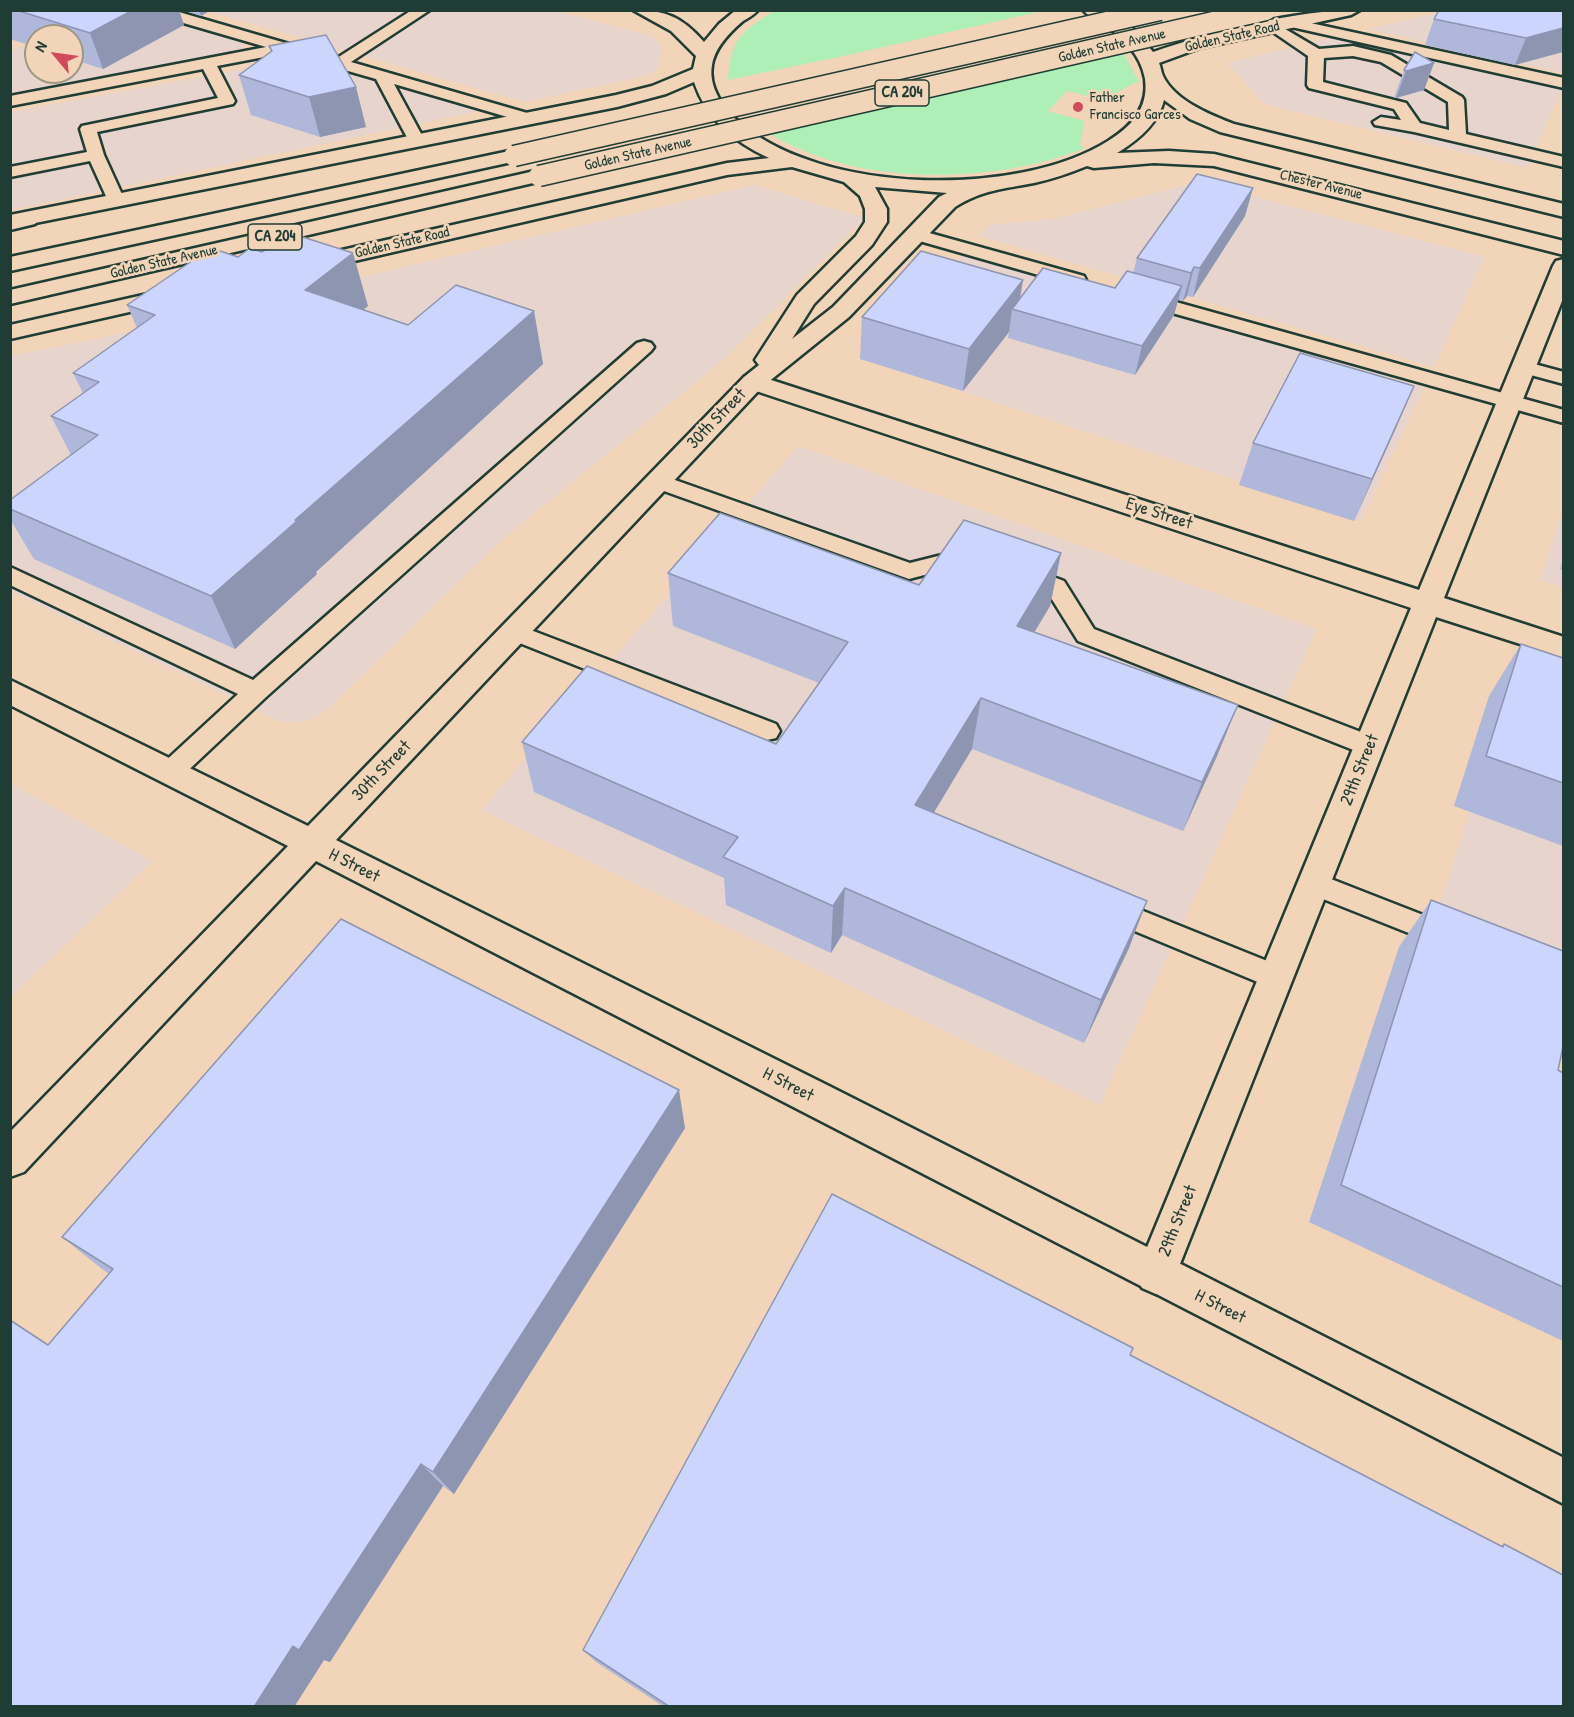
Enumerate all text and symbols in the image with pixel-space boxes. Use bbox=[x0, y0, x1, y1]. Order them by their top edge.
street label: Golden State Road bbox=[1183, 17, 1281, 57]
north arrow bbox=[24, 24, 84, 84]
street label: Golden State Avenue bbox=[1056, 25, 1168, 67]
text: N bbox=[28, 37, 52, 55]
road number: CA 204 bbox=[875, 80, 929, 106]
place label: Father Francisco Garces bbox=[1090, 89, 1181, 124]
marker: Father Francisco Garces bbox=[1071, 100, 1085, 114]
street label: Golden State Avenue bbox=[582, 133, 694, 175]
street label: Chester Avenue bbox=[1278, 166, 1364, 204]
street label: Golden State Road bbox=[353, 223, 451, 263]
road number: CA 204 bbox=[248, 224, 302, 250]
street label: Golden State Avenue bbox=[108, 241, 220, 283]
street label: 30th Street bbox=[683, 384, 751, 454]
street label: Eye Street bbox=[1123, 493, 1195, 535]
street label: 29th Street bbox=[1336, 731, 1384, 809]
street label: 30th Street bbox=[348, 736, 416, 806]
street label: H Street bbox=[325, 844, 383, 888]
street label: H Street bbox=[759, 1063, 817, 1107]
street label: 29th Street bbox=[1154, 1182, 1202, 1260]
street label: H Street bbox=[1191, 1285, 1249, 1329]

